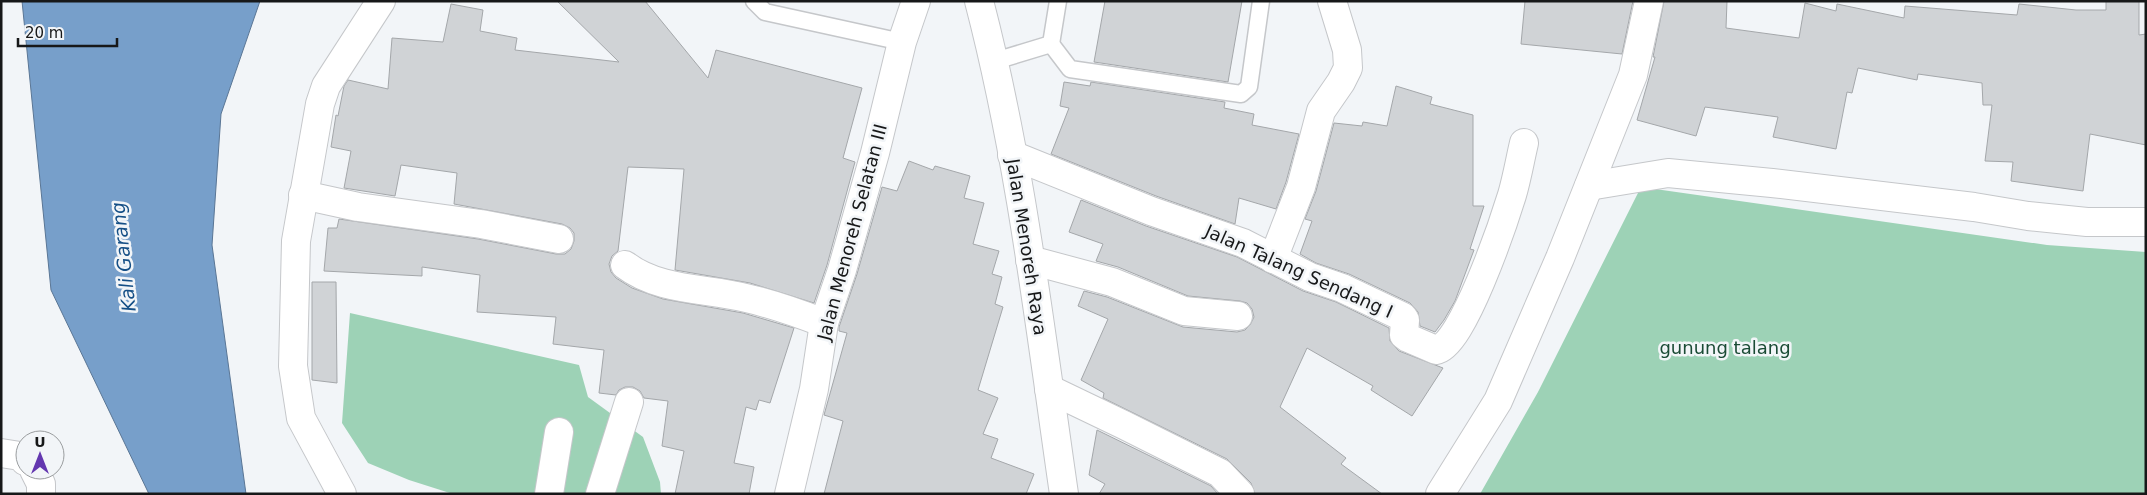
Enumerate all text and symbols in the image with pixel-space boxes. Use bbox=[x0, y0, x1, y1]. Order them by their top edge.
scale bar bbox=[18, 15, 116, 47]
text: 20 m bbox=[25, 24, 63, 42]
street label: Jalan Menoreh Selatan III bbox=[813, 121, 891, 344]
street label: Jalan Menoreh Raya bbox=[1003, 156, 1051, 337]
water label: Kali Garang bbox=[106, 201, 140, 313]
street label: Jalan Talang Sendang I bbox=[1201, 220, 1396, 322]
park label: gunung talang bbox=[1659, 337, 1791, 358]
north arrow bbox=[15, 430, 65, 480]
text: U bbox=[34, 434, 46, 450]

